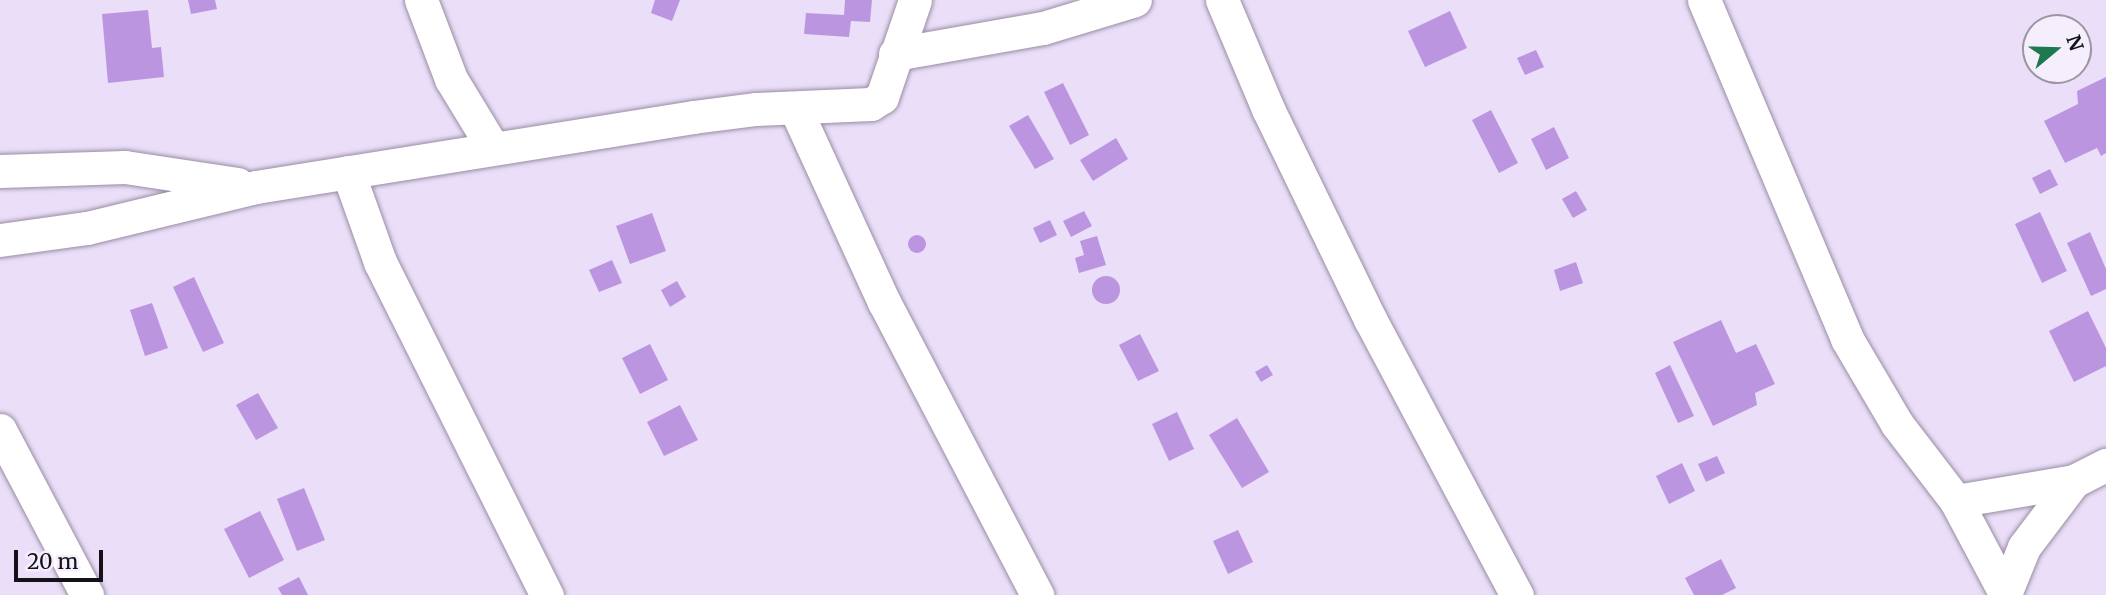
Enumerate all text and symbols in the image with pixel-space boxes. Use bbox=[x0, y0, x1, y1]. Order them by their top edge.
north arrow bbox=[2022, 14, 2092, 84]
text: N bbox=[2061, 32, 2089, 54]
scale bar bbox=[18, 536, 107, 580]
text: 20 m bbox=[27, 548, 78, 575]

